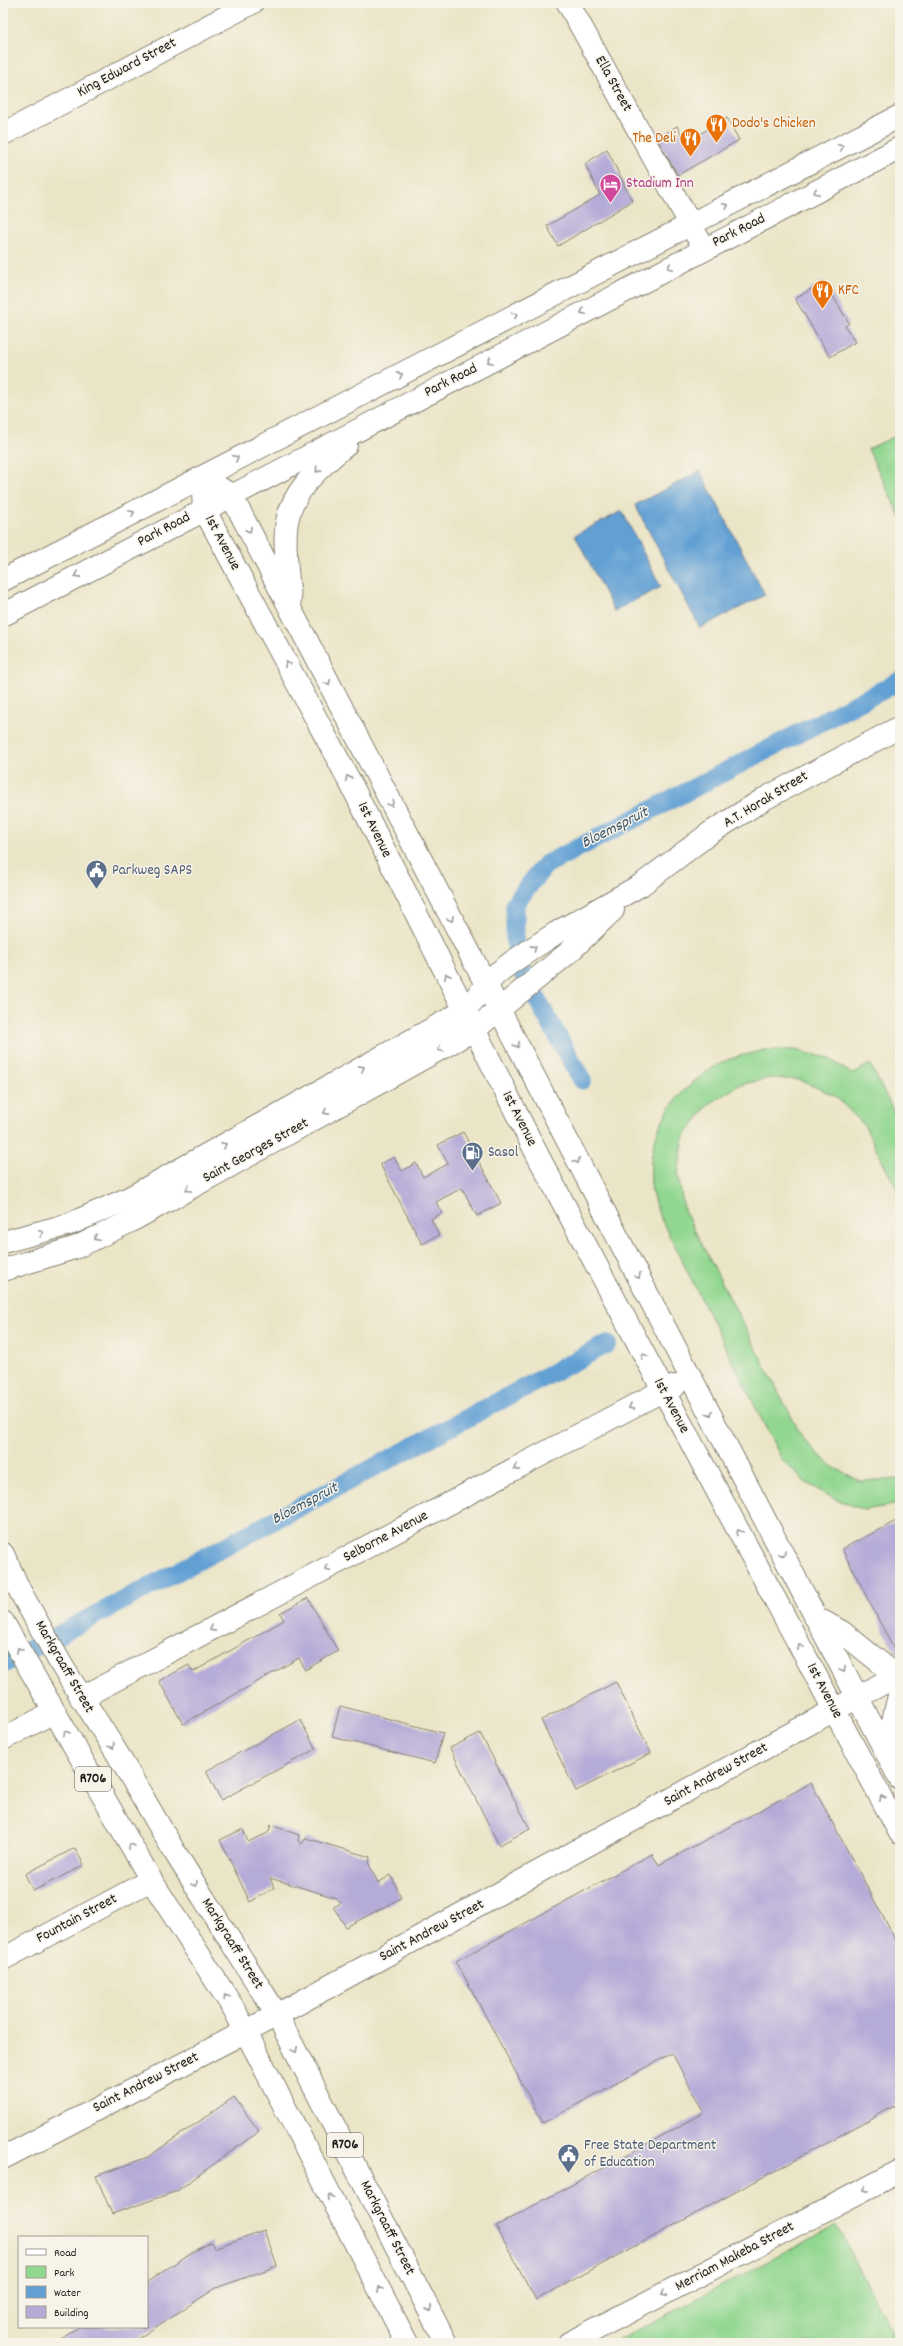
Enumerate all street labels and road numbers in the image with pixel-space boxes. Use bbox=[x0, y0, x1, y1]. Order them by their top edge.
street label: King Edward Street bbox=[73, 32, 181, 103]
street label: Ella Street bbox=[589, 52, 638, 116]
street label: Park Road bbox=[709, 208, 769, 254]
street label: Park Road bbox=[421, 358, 481, 404]
street label: Park Road bbox=[134, 507, 194, 553]
street label: 1st Avenue bbox=[198, 512, 246, 575]
street label: A.T. Horak Street bbox=[719, 766, 813, 834]
street label: 1st Avenue bbox=[351, 798, 397, 862]
street label: 1st Avenue bbox=[496, 1087, 543, 1151]
street label: Saint Georges Street bbox=[199, 1113, 313, 1189]
street label: 1st Avenue bbox=[647, 1375, 695, 1438]
street label: Selborne Avenue bbox=[340, 1505, 433, 1569]
street label: Markgraaff Street bbox=[29, 1617, 100, 1718]
street label: 1st Avenue bbox=[800, 1660, 848, 1723]
street label: Saint Andrew Street bbox=[660, 1737, 773, 1813]
road number: R706 bbox=[75, 1767, 111, 1791]
street label: Fountain Street bbox=[33, 1888, 122, 1950]
street label: Markgraaff Street bbox=[195, 1894, 269, 1994]
street label: Saint Andrew Street bbox=[376, 1894, 489, 1968]
street label: Saint Andrew Street bbox=[89, 2047, 203, 2119]
road number: R706 bbox=[327, 2133, 363, 2157]
street label: Markgraaff Street bbox=[354, 2177, 421, 2280]
street label: Merriam Makeba Street bbox=[672, 2216, 799, 2298]

